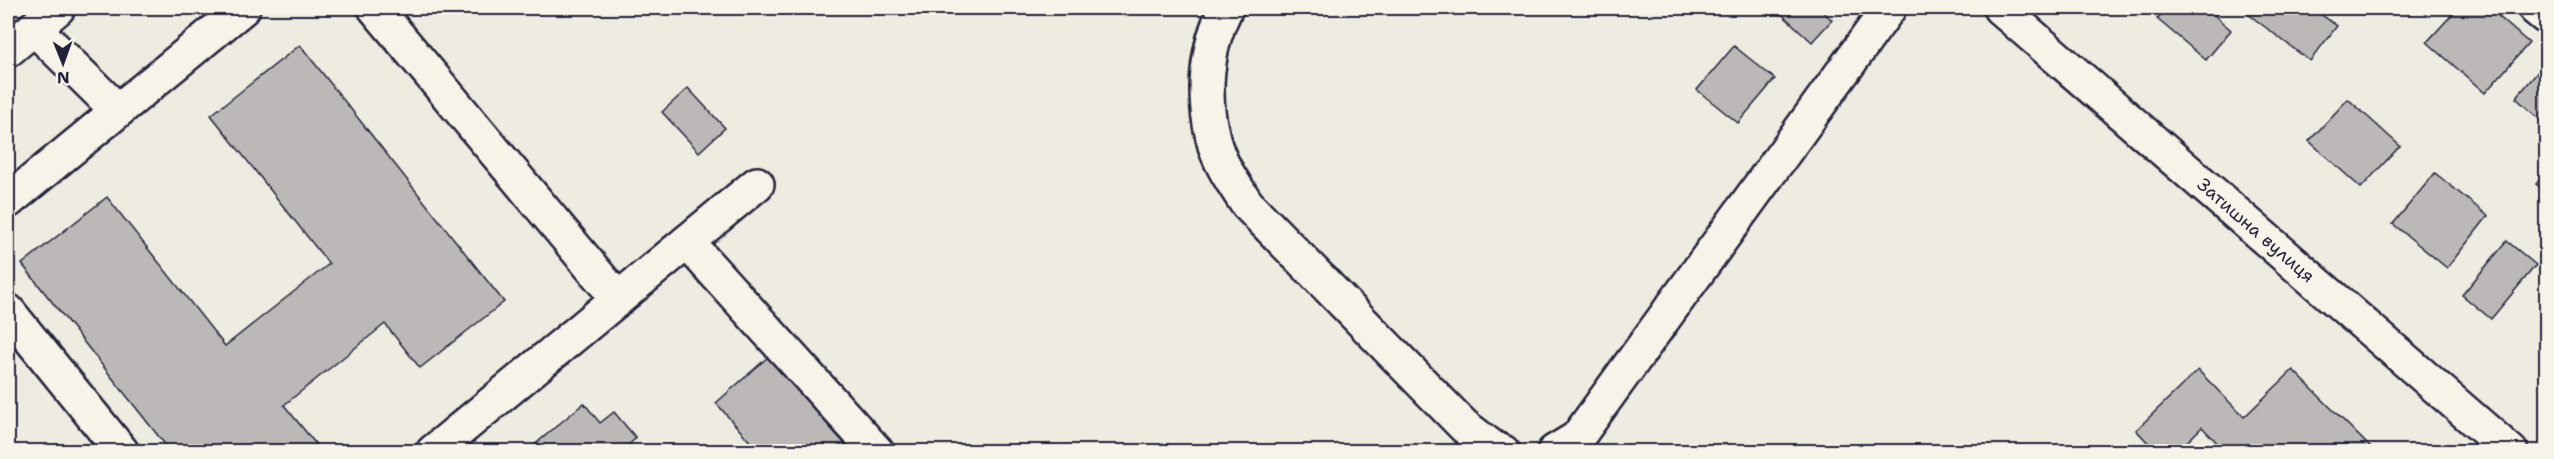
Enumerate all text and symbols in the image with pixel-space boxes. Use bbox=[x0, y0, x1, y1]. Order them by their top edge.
north arrow bbox=[33, 33, 93, 93]
text: N bbox=[57, 67, 70, 88]
street label: Затишна вулиця bbox=[2192, 173, 2320, 288]

